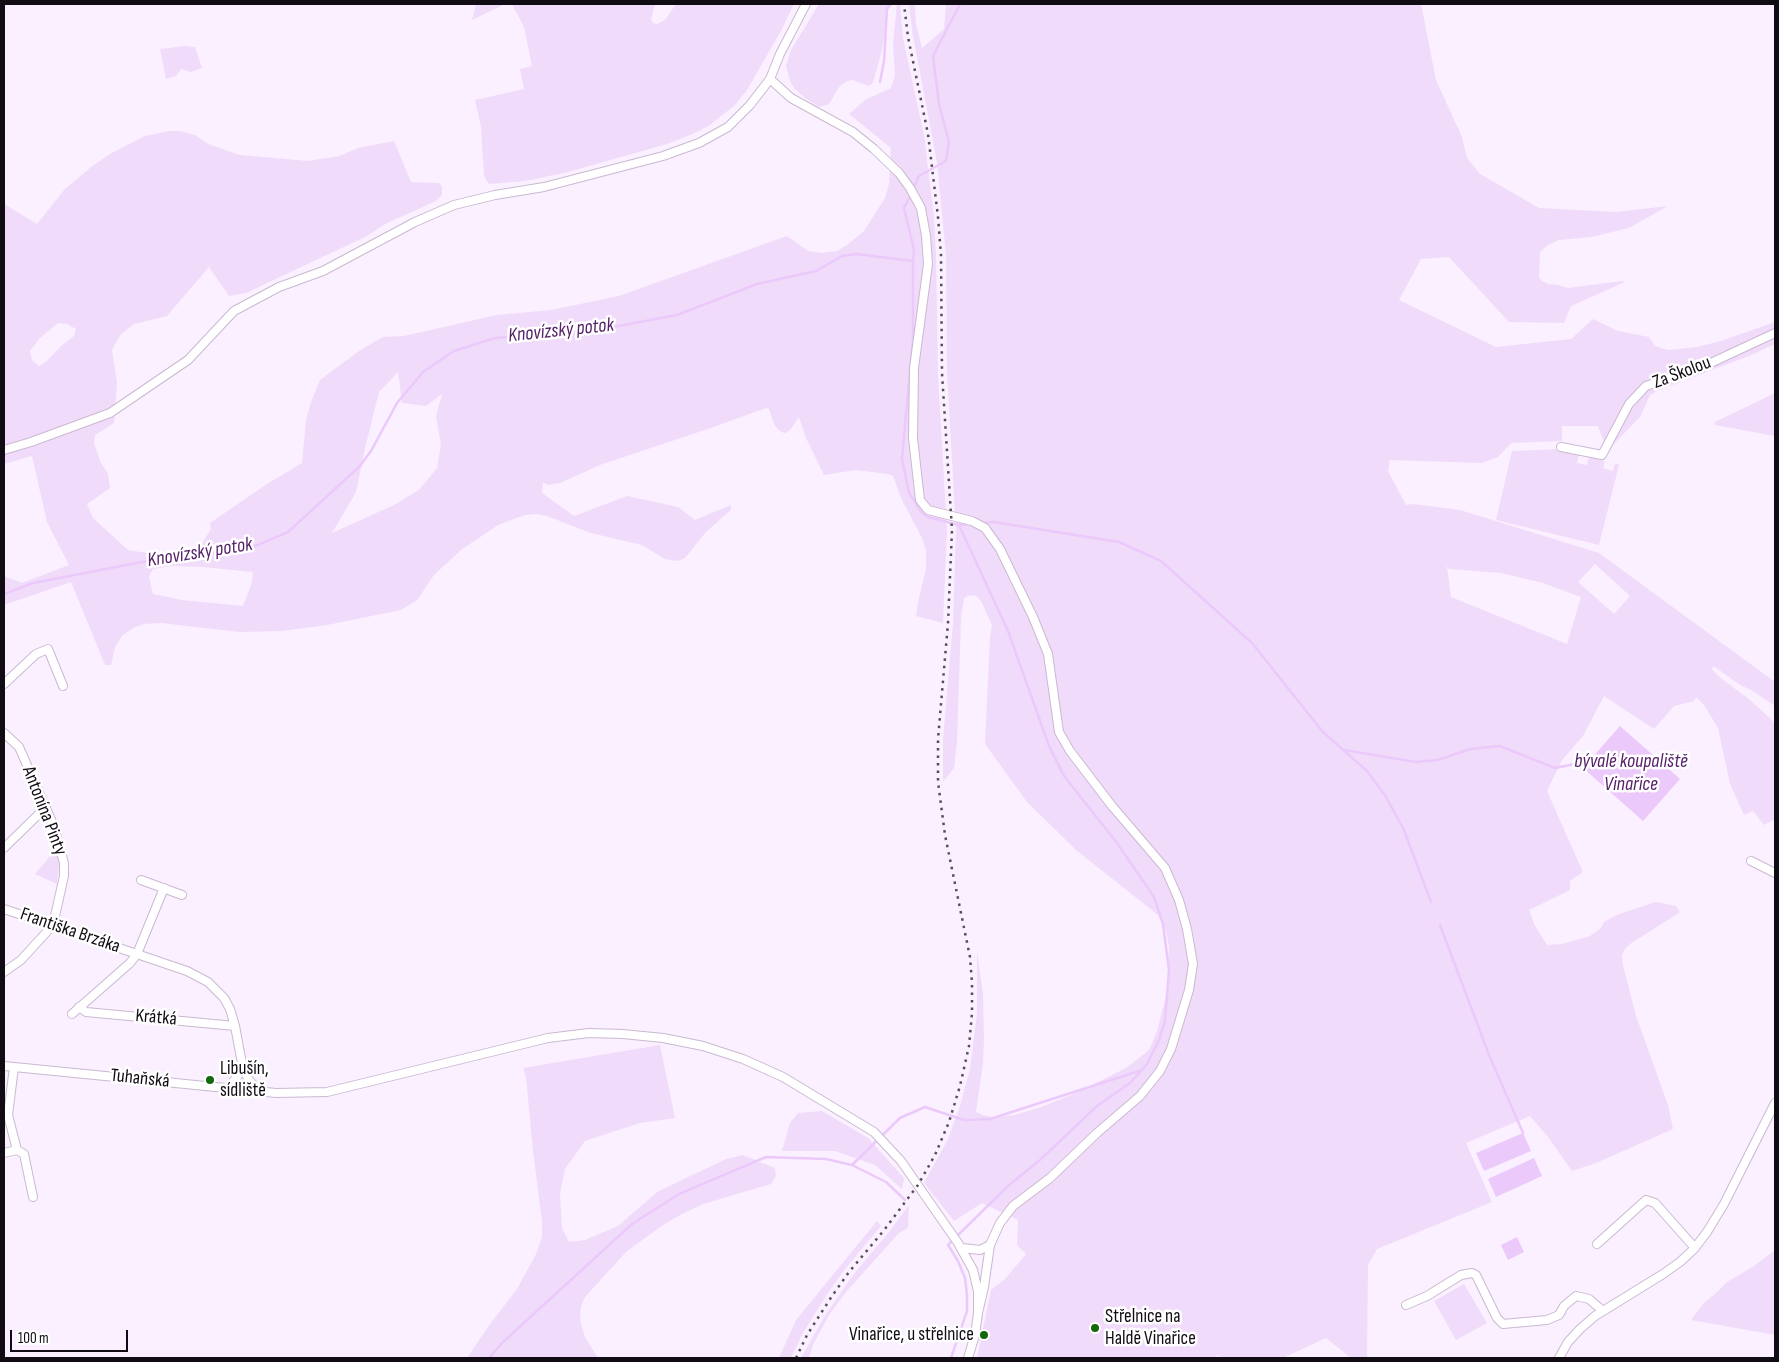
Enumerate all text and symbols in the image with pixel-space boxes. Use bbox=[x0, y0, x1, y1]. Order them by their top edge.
water label: Knovízský potok bbox=[507, 314, 615, 348]
street label: Za Školou bbox=[1650, 352, 1714, 394]
water label: Knovízský potok bbox=[146, 533, 254, 573]
water label: bývalé koupaliště Vinařice bbox=[1574, 750, 1688, 797]
street label: Antonína Pinty bbox=[17, 763, 71, 859]
street label: Františka Brzáka bbox=[17, 903, 123, 959]
street label: Krátká bbox=[134, 1005, 178, 1031]
place label: Libušín, sídliště bbox=[220, 1058, 269, 1102]
street label: Tuhaňská bbox=[109, 1065, 171, 1093]
marker: Libušín, sídliště bbox=[204, 1074, 216, 1086]
place label: Střelnice na Haldě Vinařice bbox=[1105, 1306, 1196, 1350]
scale bar bbox=[12, 1320, 130, 1352]
marker: Střelnice na Haldě Vinařice bbox=[1089, 1322, 1101, 1334]
place label: Vinařice, u střelnice bbox=[849, 1324, 974, 1346]
text: 100 m bbox=[18, 1329, 49, 1348]
marker: Vinařice, u střelnice bbox=[978, 1329, 990, 1341]

